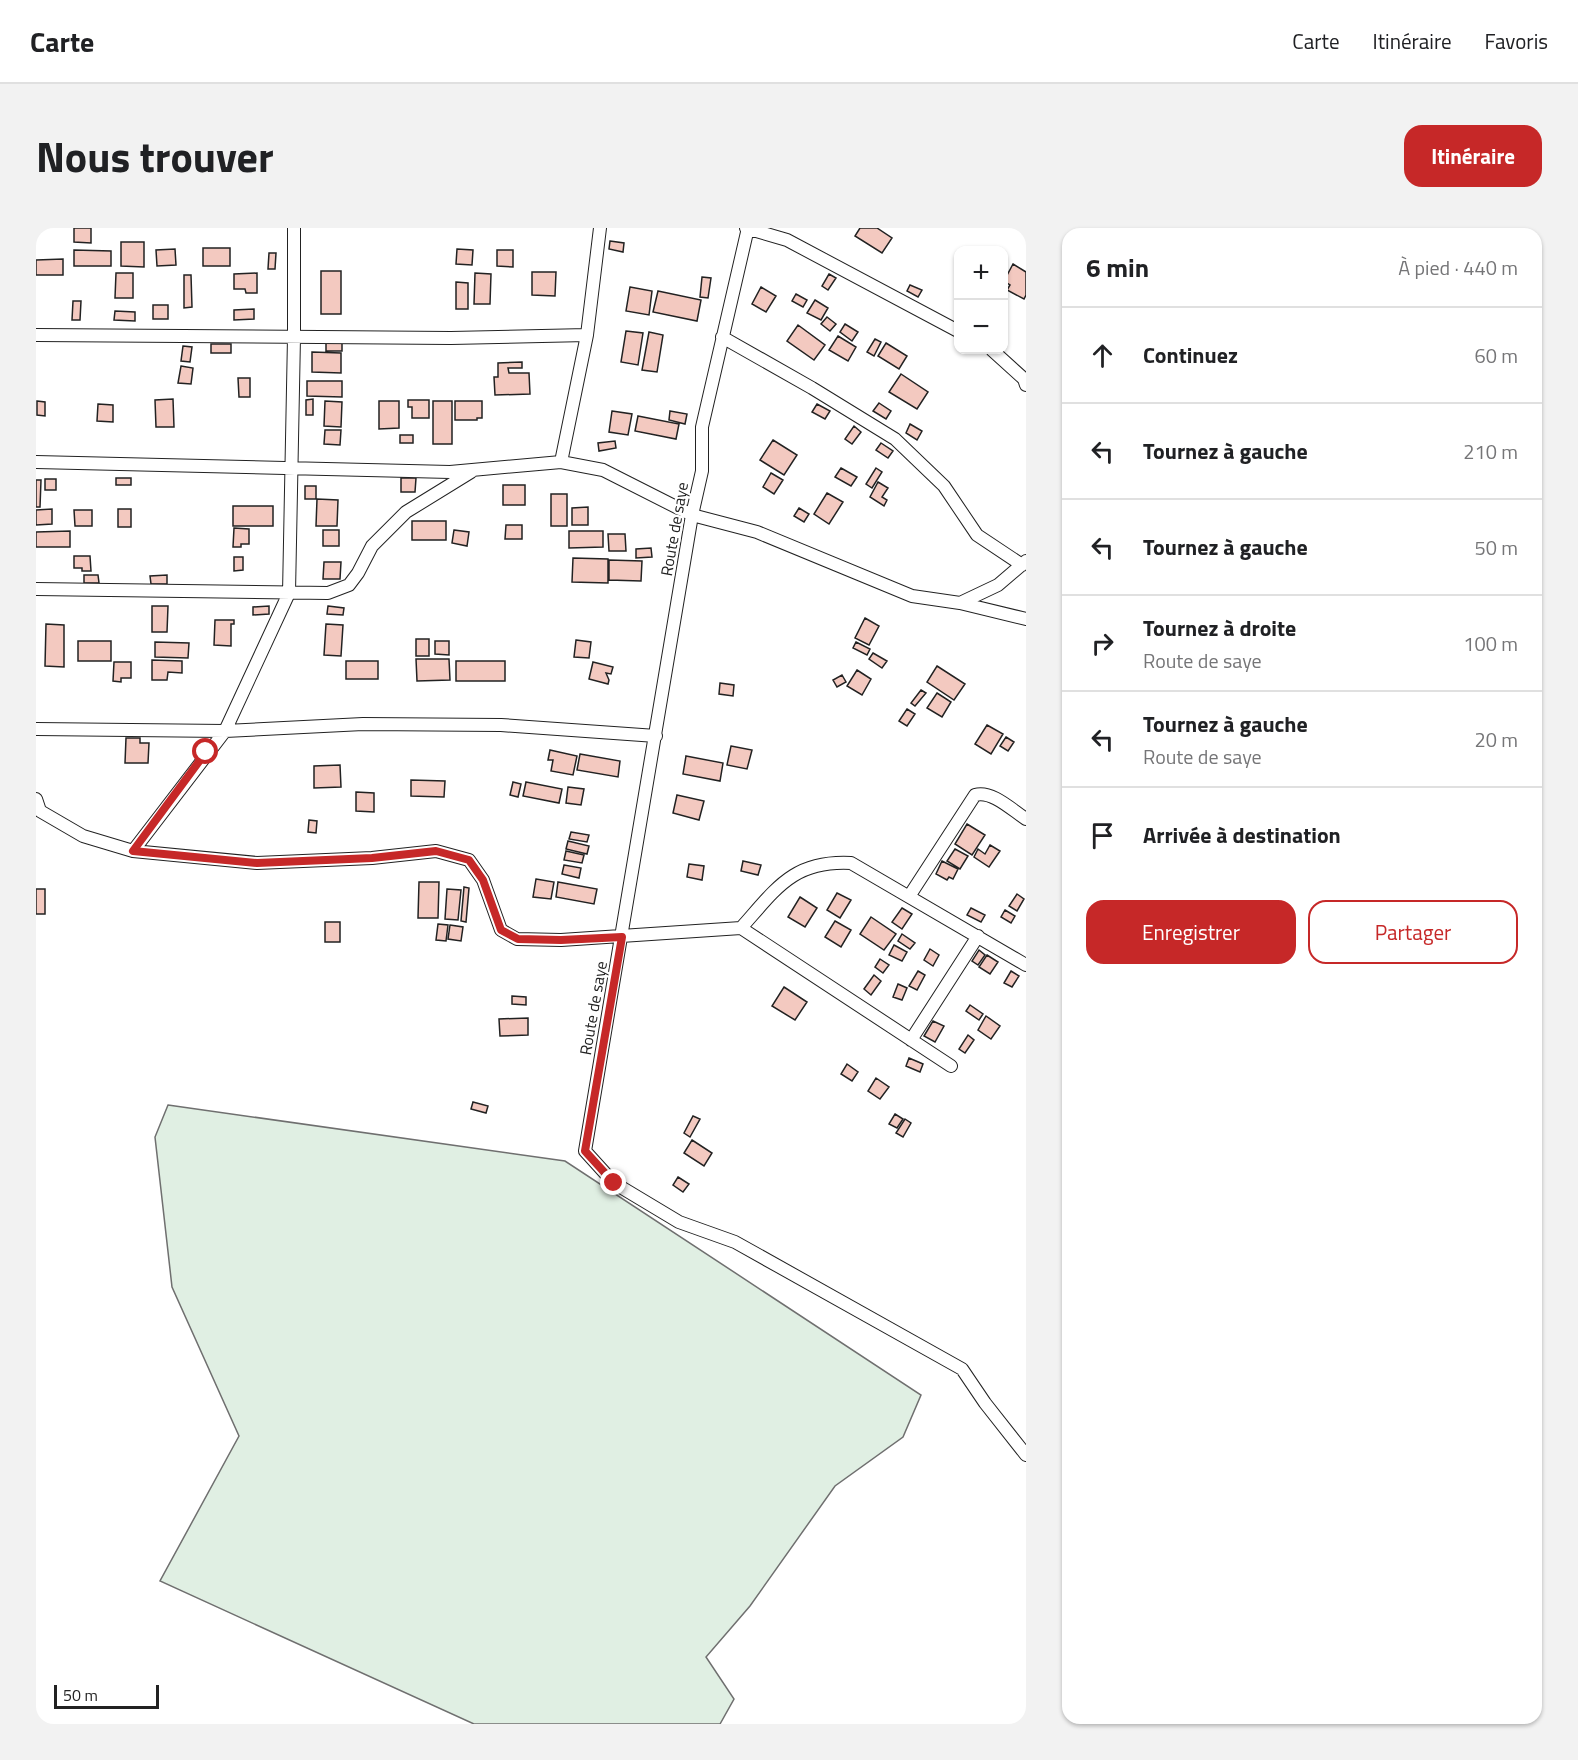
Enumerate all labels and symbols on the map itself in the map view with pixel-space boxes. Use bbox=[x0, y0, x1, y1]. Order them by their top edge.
street label: Route de saye bbox=[654, 480, 694, 578]
route start bbox=[192, 738, 218, 764]
street label: Route de saye bbox=[573, 959, 613, 1057]
route end bbox=[600, 1169, 626, 1195]
scale bar bbox=[54, 1682, 159, 1710]

